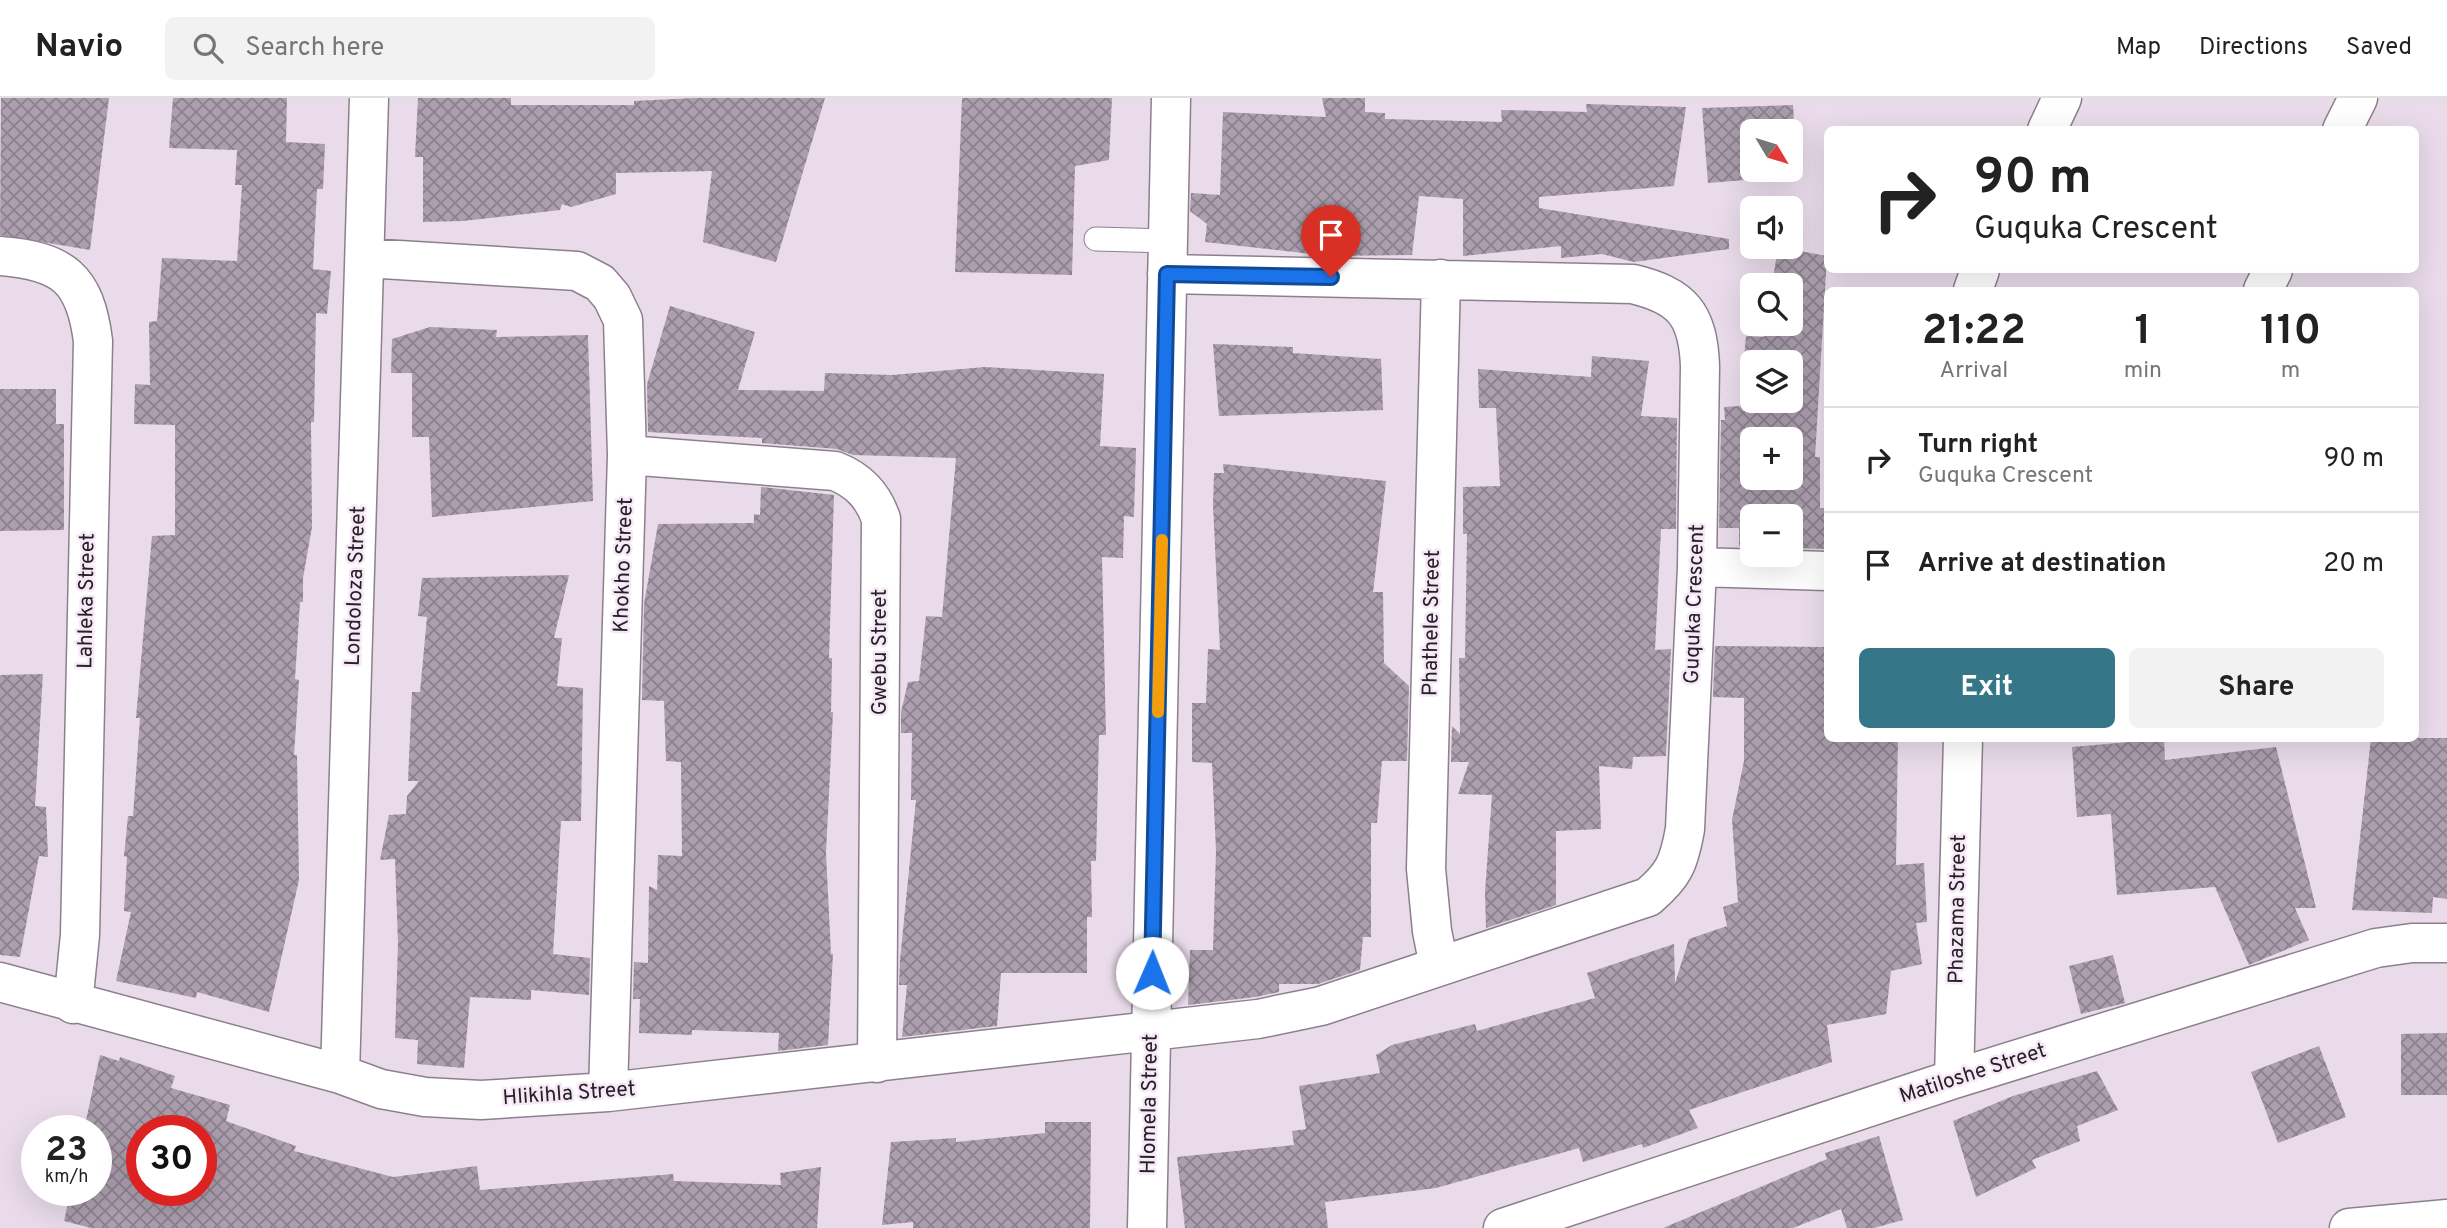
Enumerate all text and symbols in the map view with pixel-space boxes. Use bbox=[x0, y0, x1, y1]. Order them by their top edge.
search box bbox=[165, 17, 655, 80]
text: Navio bbox=[35, 27, 123, 69]
icon: search bbox=[189, 29, 227, 67]
text: Search here bbox=[245, 32, 384, 65]
text: Map bbox=[2116, 33, 2161, 63]
text: Directions bbox=[2199, 33, 2308, 63]
text: Saved bbox=[2346, 33, 2412, 63]
north arrow bbox=[1740, 119, 1802, 182]
map controls bbox=[1740, 119, 1803, 567]
text: 90 m bbox=[1974, 149, 2092, 211]
icon: right bbox=[1859, 154, 1950, 245]
button: sound bbox=[1740, 196, 1803, 259]
pin bbox=[1301, 205, 1361, 277]
text: Guquka Crescent bbox=[1974, 210, 2218, 250]
icon: arrive bbox=[1312, 216, 1350, 254]
button: search bbox=[1740, 273, 1803, 336]
text: 21:22 bbox=[1922, 306, 2026, 359]
text: 1 bbox=[2135, 306, 2151, 359]
text: 110 bbox=[2260, 306, 2321, 359]
button: layers bbox=[1740, 350, 1803, 413]
text: Arrival bbox=[1940, 357, 2008, 386]
text: min bbox=[2124, 357, 2162, 386]
text: m bbox=[2281, 357, 2300, 386]
button: + bbox=[1740, 427, 1803, 490]
text: Turn right bbox=[1918, 429, 2038, 462]
icon: right bbox=[1859, 441, 1897, 479]
text: 90 m bbox=[2324, 443, 2384, 476]
text: Guquka Crescent bbox=[1918, 462, 2093, 491]
street label: Khokho Street bbox=[608, 497, 640, 633]
button: − bbox=[1740, 504, 1803, 567]
street label: Londoloza Street bbox=[340, 505, 372, 667]
street label: Guquka Crescent bbox=[1679, 524, 1711, 684]
street label: Lahleka Street bbox=[72, 533, 102, 669]
icon: arrive bbox=[1859, 546, 1897, 584]
text: Arrive at destination bbox=[1918, 548, 2166, 581]
text: 20 m bbox=[2323, 548, 2384, 581]
street label: Phathele Street bbox=[1417, 550, 1447, 696]
street label: Gwebu Street bbox=[867, 589, 894, 715]
button: Exit bbox=[1859, 648, 2115, 728]
button: Share bbox=[2129, 648, 2384, 728]
street label: Phazama Street bbox=[1943, 834, 1973, 984]
position arrow bbox=[1115, 936, 1189, 1010]
street label: Hlomela Street bbox=[1135, 1034, 1165, 1174]
street label: Matiloshe Street bbox=[1896, 1038, 2050, 1110]
street label: Hlikihla Street bbox=[502, 1076, 636, 1112]
speed limit sign: 30 bbox=[126, 1115, 217, 1206]
text: 23 bbox=[45, 1129, 88, 1173]
text: km/h bbox=[45, 1166, 88, 1189]

